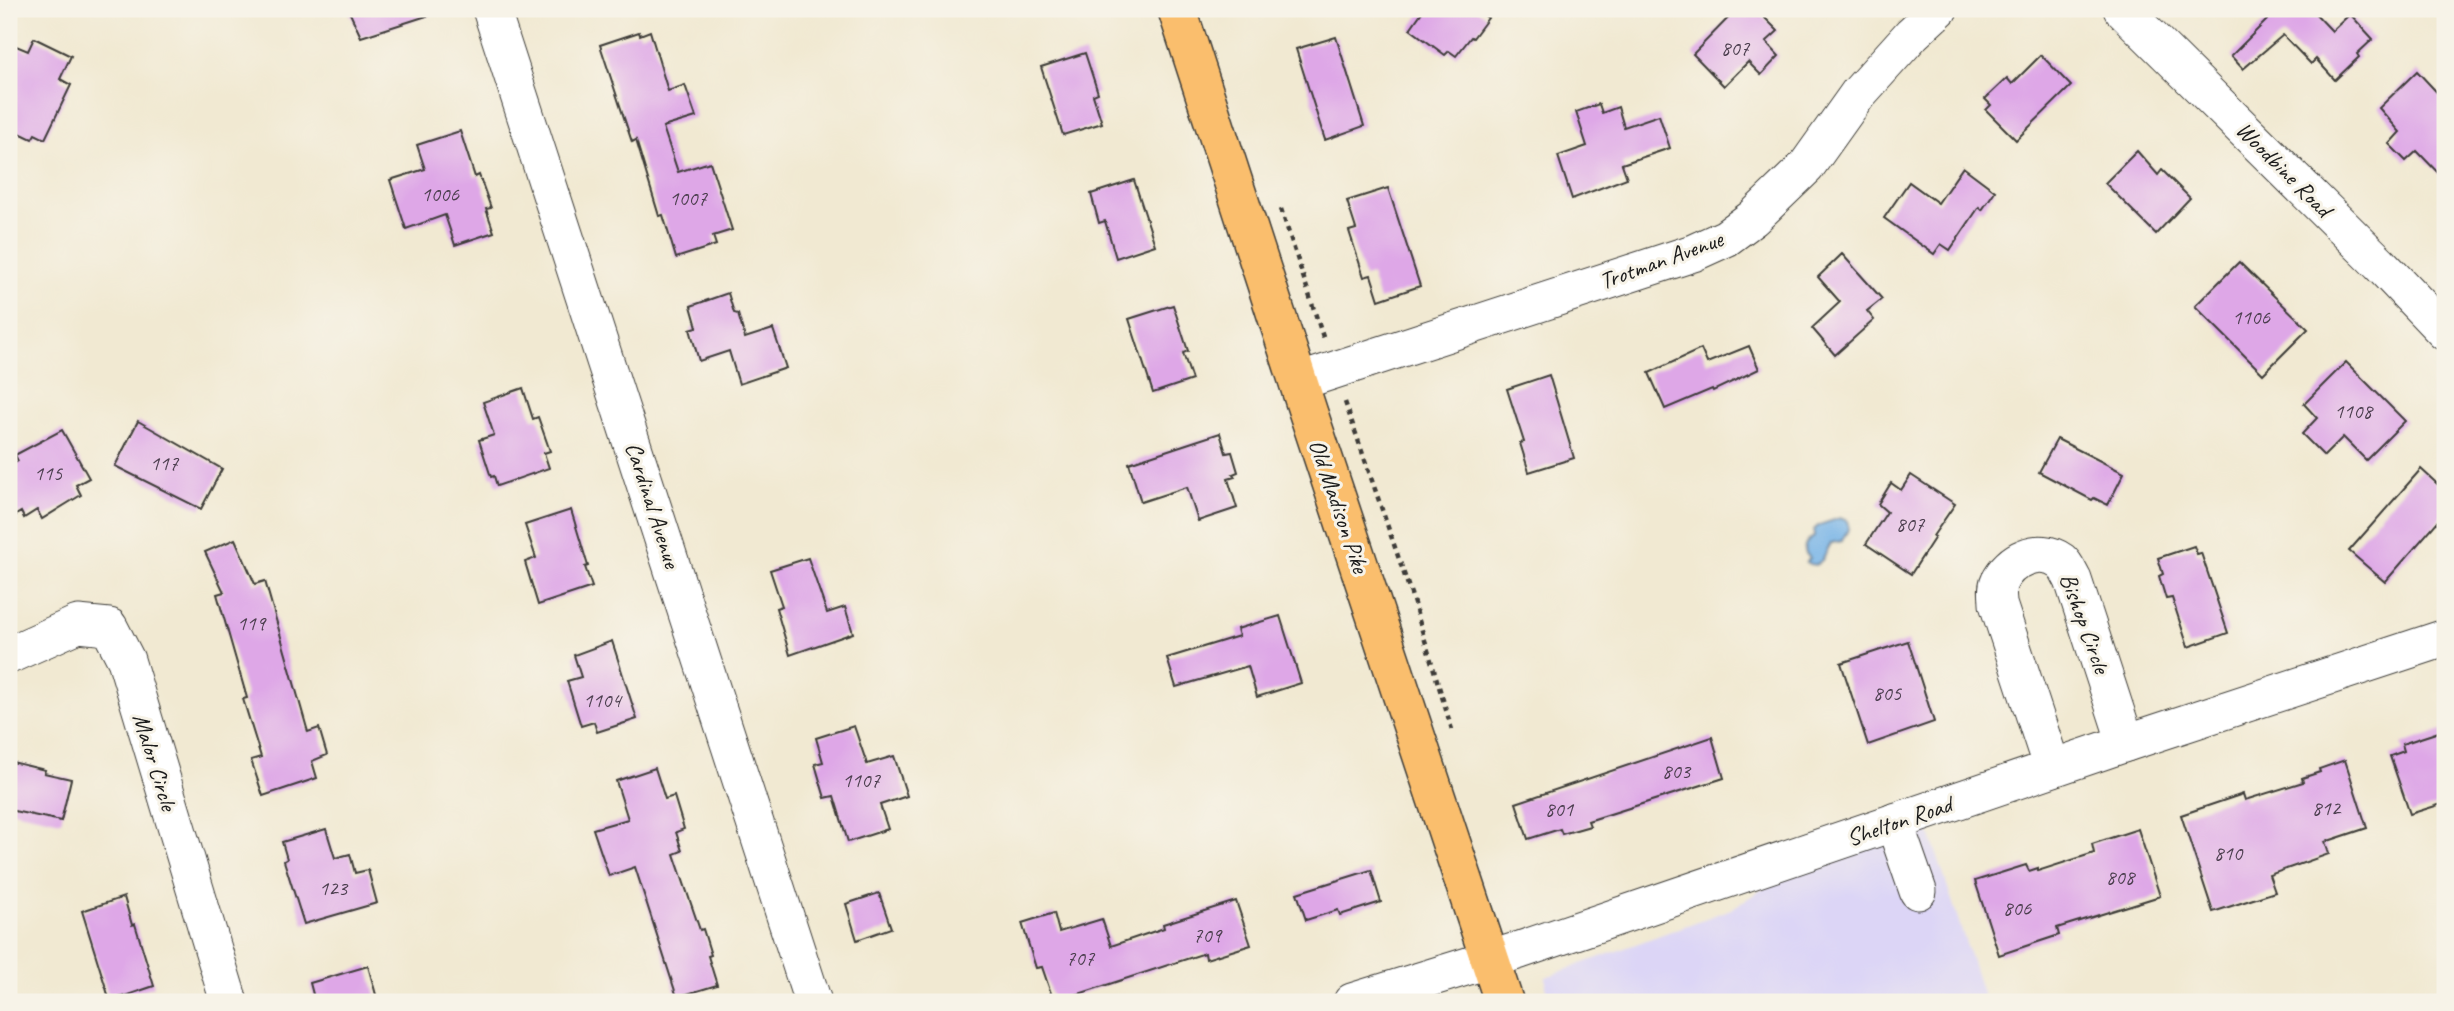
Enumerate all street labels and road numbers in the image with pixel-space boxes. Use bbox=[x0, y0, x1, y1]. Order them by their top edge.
street label: Woodbine Road bbox=[2230, 115, 2341, 226]
street label: Trotman Avenue bbox=[1595, 223, 1729, 296]
street label: Old Madison Pike bbox=[1302, 435, 1377, 579]
street label: Cardinal Avenue bbox=[619, 438, 688, 574]
street label: Bishop Circle bbox=[2053, 569, 2118, 679]
street label: Malor Circle bbox=[126, 710, 185, 816]
street label: Shelton Road bbox=[1842, 788, 1959, 853]

